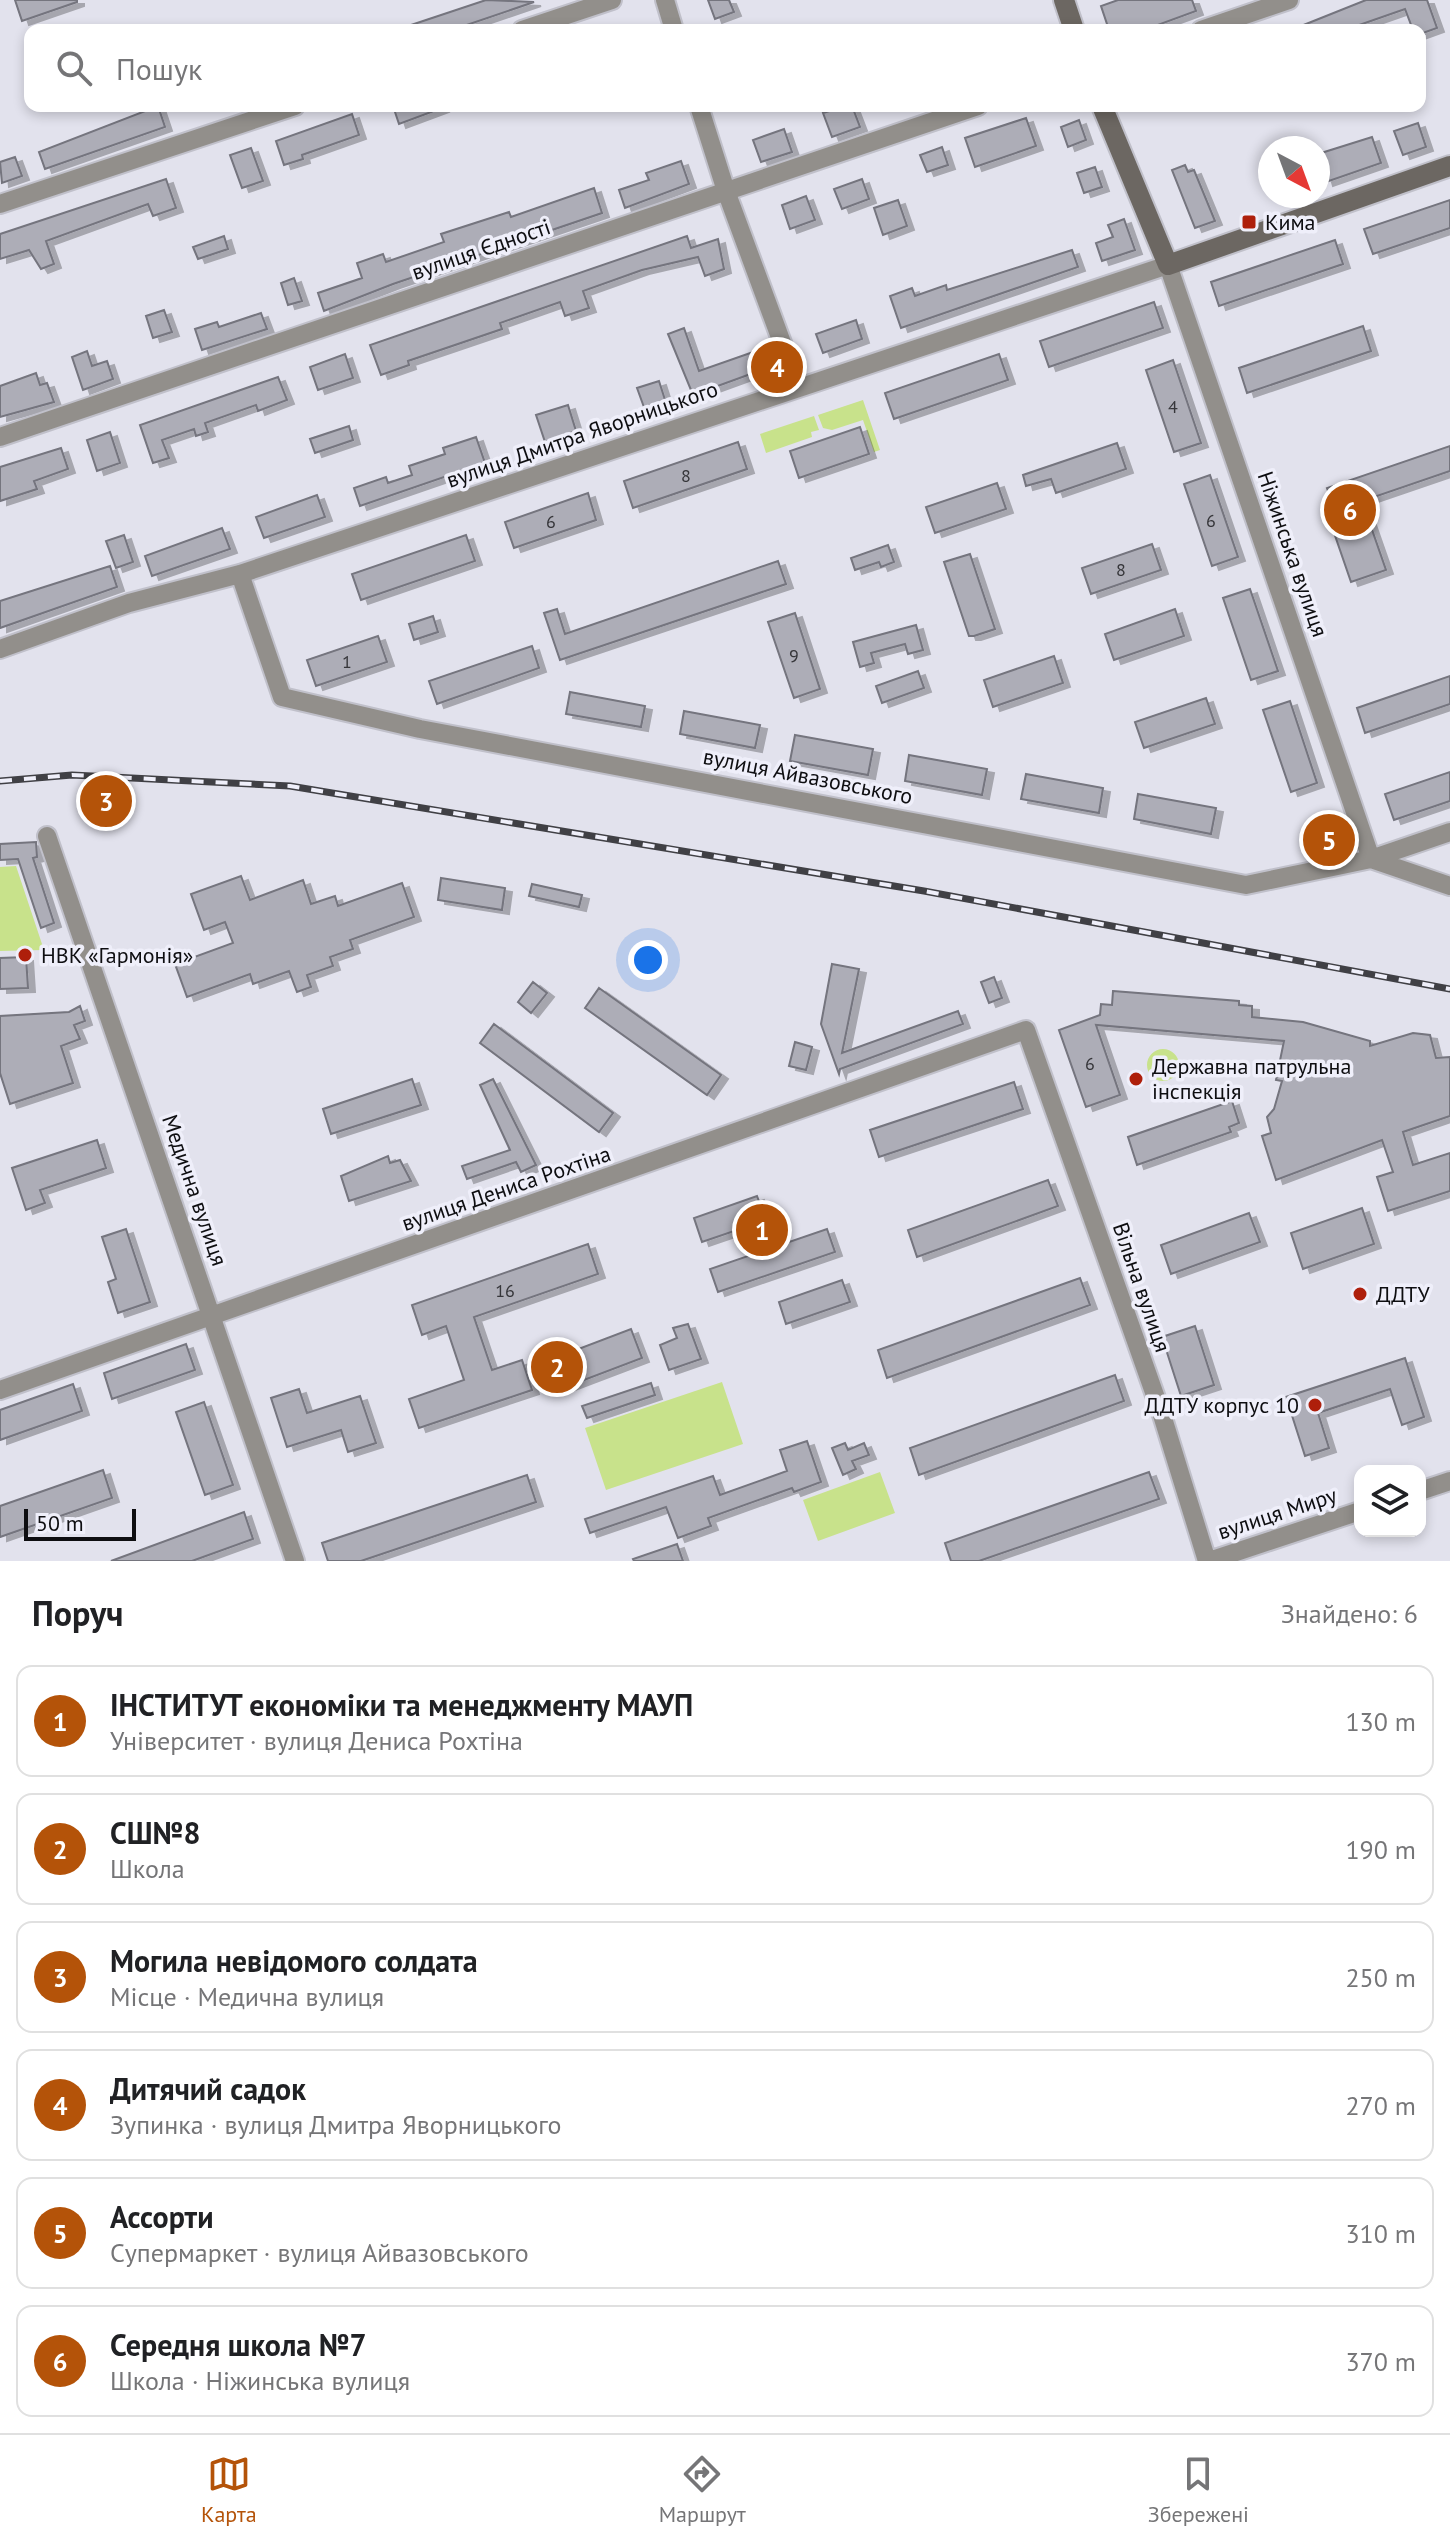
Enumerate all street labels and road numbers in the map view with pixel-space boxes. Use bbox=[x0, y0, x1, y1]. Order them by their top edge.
street label: вулиця Єдності bbox=[408, 212, 554, 286]
street label: вулиця Дмитра Яворницького bbox=[443, 374, 721, 494]
street label: Ніжинська вулиця bbox=[1252, 468, 1334, 640]
street label: вулиця Айвазовського bbox=[701, 742, 915, 810]
street label: Медична вулиця bbox=[156, 1111, 234, 1269]
street label: вулиця Дениса Рохтіна bbox=[398, 1139, 614, 1237]
street label: Вільна вулиця bbox=[1107, 1219, 1177, 1355]
street label: вулиця Миру bbox=[1214, 1480, 1341, 1545]

